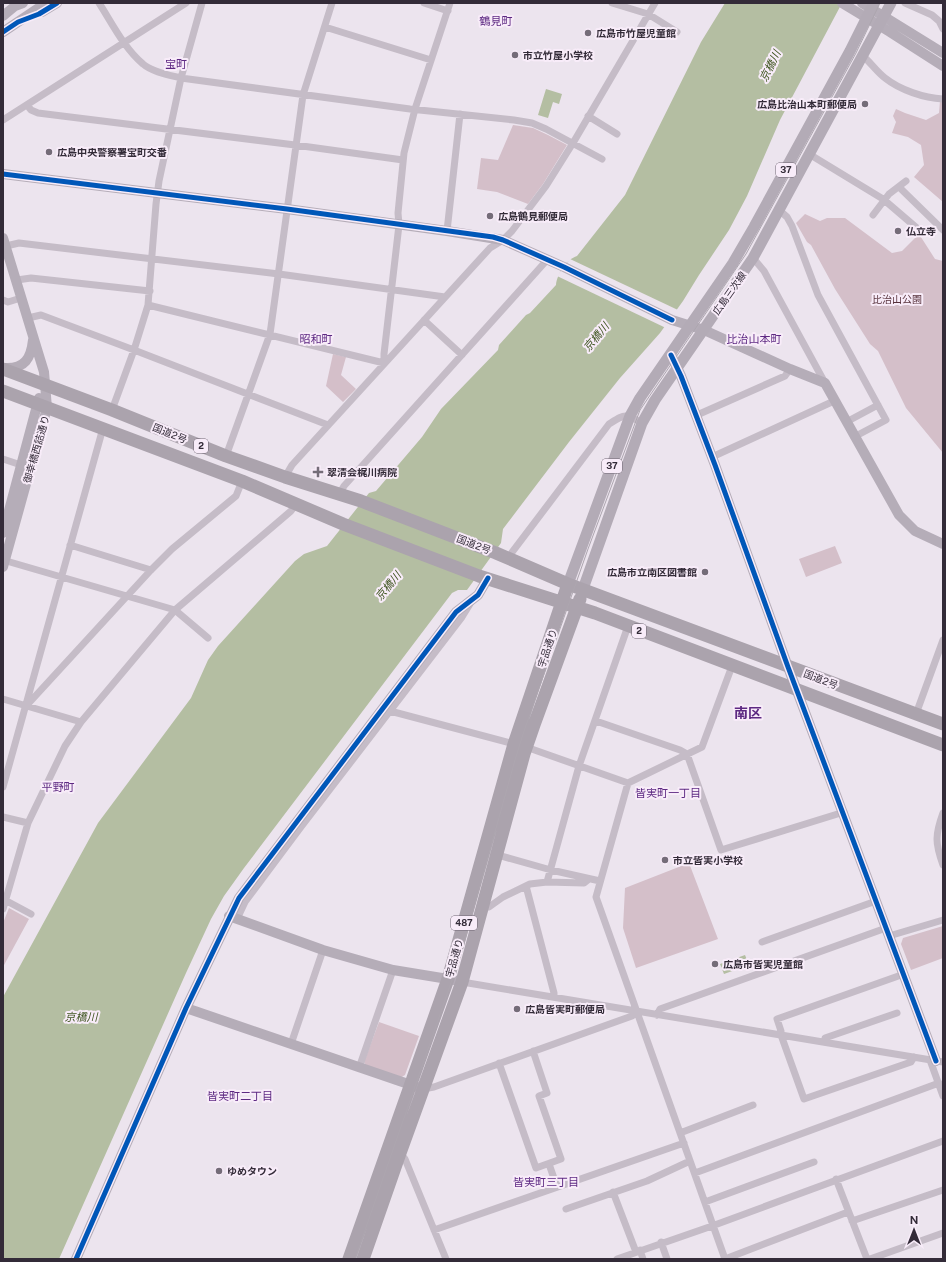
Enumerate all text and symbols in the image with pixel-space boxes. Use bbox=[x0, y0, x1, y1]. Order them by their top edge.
district label: 鶴見町 bbox=[480, 15, 513, 27]
place label: 広島市竹屋児童館 bbox=[596, 27, 676, 39]
marker: 広島市竹屋児童館 bbox=[583, 28, 593, 38]
water label: 京橋川 bbox=[757, 48, 783, 83]
place label: 市立竹屋小学校 bbox=[523, 49, 593, 61]
marker: 市立竹屋小学校 bbox=[510, 50, 520, 60]
district label: 宝町 bbox=[165, 58, 187, 70]
place label: 広島比治山本町郵便局 bbox=[757, 98, 857, 110]
marker: 広島比治山本町郵便局 bbox=[860, 99, 870, 109]
place label: 広島中央警察署宝町交番 bbox=[57, 146, 167, 158]
marker: 広島中央警察署宝町交番 bbox=[44, 147, 54, 157]
road number: 37 bbox=[776, 163, 796, 177]
place label: 広島鶴見郵便局 bbox=[498, 210, 568, 222]
marker: 広島鶴見郵便局 bbox=[485, 211, 495, 221]
place label: 仏立寺 bbox=[906, 225, 936, 237]
marker: 仏立寺 bbox=[893, 226, 903, 236]
street label: 広島三次線 bbox=[710, 269, 748, 317]
park label: 比治山公園 bbox=[872, 293, 922, 305]
water label: 京橋川 bbox=[581, 320, 612, 353]
district label: 昭和町 bbox=[300, 333, 333, 345]
district label: 比治山本町 bbox=[727, 333, 782, 345]
street label: 御幸橋西詰通り bbox=[21, 414, 51, 484]
street label: 国道2号 bbox=[151, 421, 189, 445]
road number: 2 bbox=[194, 439, 208, 453]
road number: 37 bbox=[602, 459, 622, 473]
marker: 翠清会梶川病院 bbox=[312, 466, 324, 478]
place label: 翠清会梶川病院 bbox=[327, 466, 397, 478]
street label: 国道2号 bbox=[455, 532, 493, 556]
place label: 広島市立南区図書館 bbox=[607, 566, 697, 578]
marker: 広島市立南区図書館 bbox=[700, 567, 710, 577]
water label: 京橋川 bbox=[373, 569, 404, 602]
road number: 2 bbox=[632, 624, 646, 638]
street label: 宇品通り bbox=[535, 627, 559, 669]
street label: 国道2号 bbox=[802, 667, 840, 691]
district label: 南区 bbox=[734, 705, 762, 721]
district label: 平野町 bbox=[42, 781, 75, 793]
district label: 皆実町一丁目 bbox=[635, 787, 701, 799]
place label: 市立皆実小学校 bbox=[673, 854, 743, 866]
marker: 市立皆実小学校 bbox=[660, 855, 670, 865]
road number: 487 bbox=[451, 916, 477, 930]
street label: 宇品通り bbox=[443, 937, 465, 979]
place label: 広島市皆実児童館 bbox=[723, 958, 803, 970]
marker: 広島市皆実児童館 bbox=[710, 959, 720, 969]
place label: 広島皆実町郵便局 bbox=[525, 1003, 605, 1015]
marker: 広島皆実町郵便局 bbox=[512, 1004, 522, 1014]
water label: 京橋川 bbox=[65, 1011, 98, 1023]
district label: 皆実町二丁目 bbox=[207, 1090, 273, 1102]
place label: ゆめタウン bbox=[227, 1165, 277, 1177]
marker: ゆめタウン bbox=[214, 1166, 224, 1176]
district label: 皆実町三丁目 bbox=[513, 1176, 579, 1188]
north arrow bbox=[894, 1210, 934, 1250]
text: N bbox=[910, 1214, 918, 1226]

